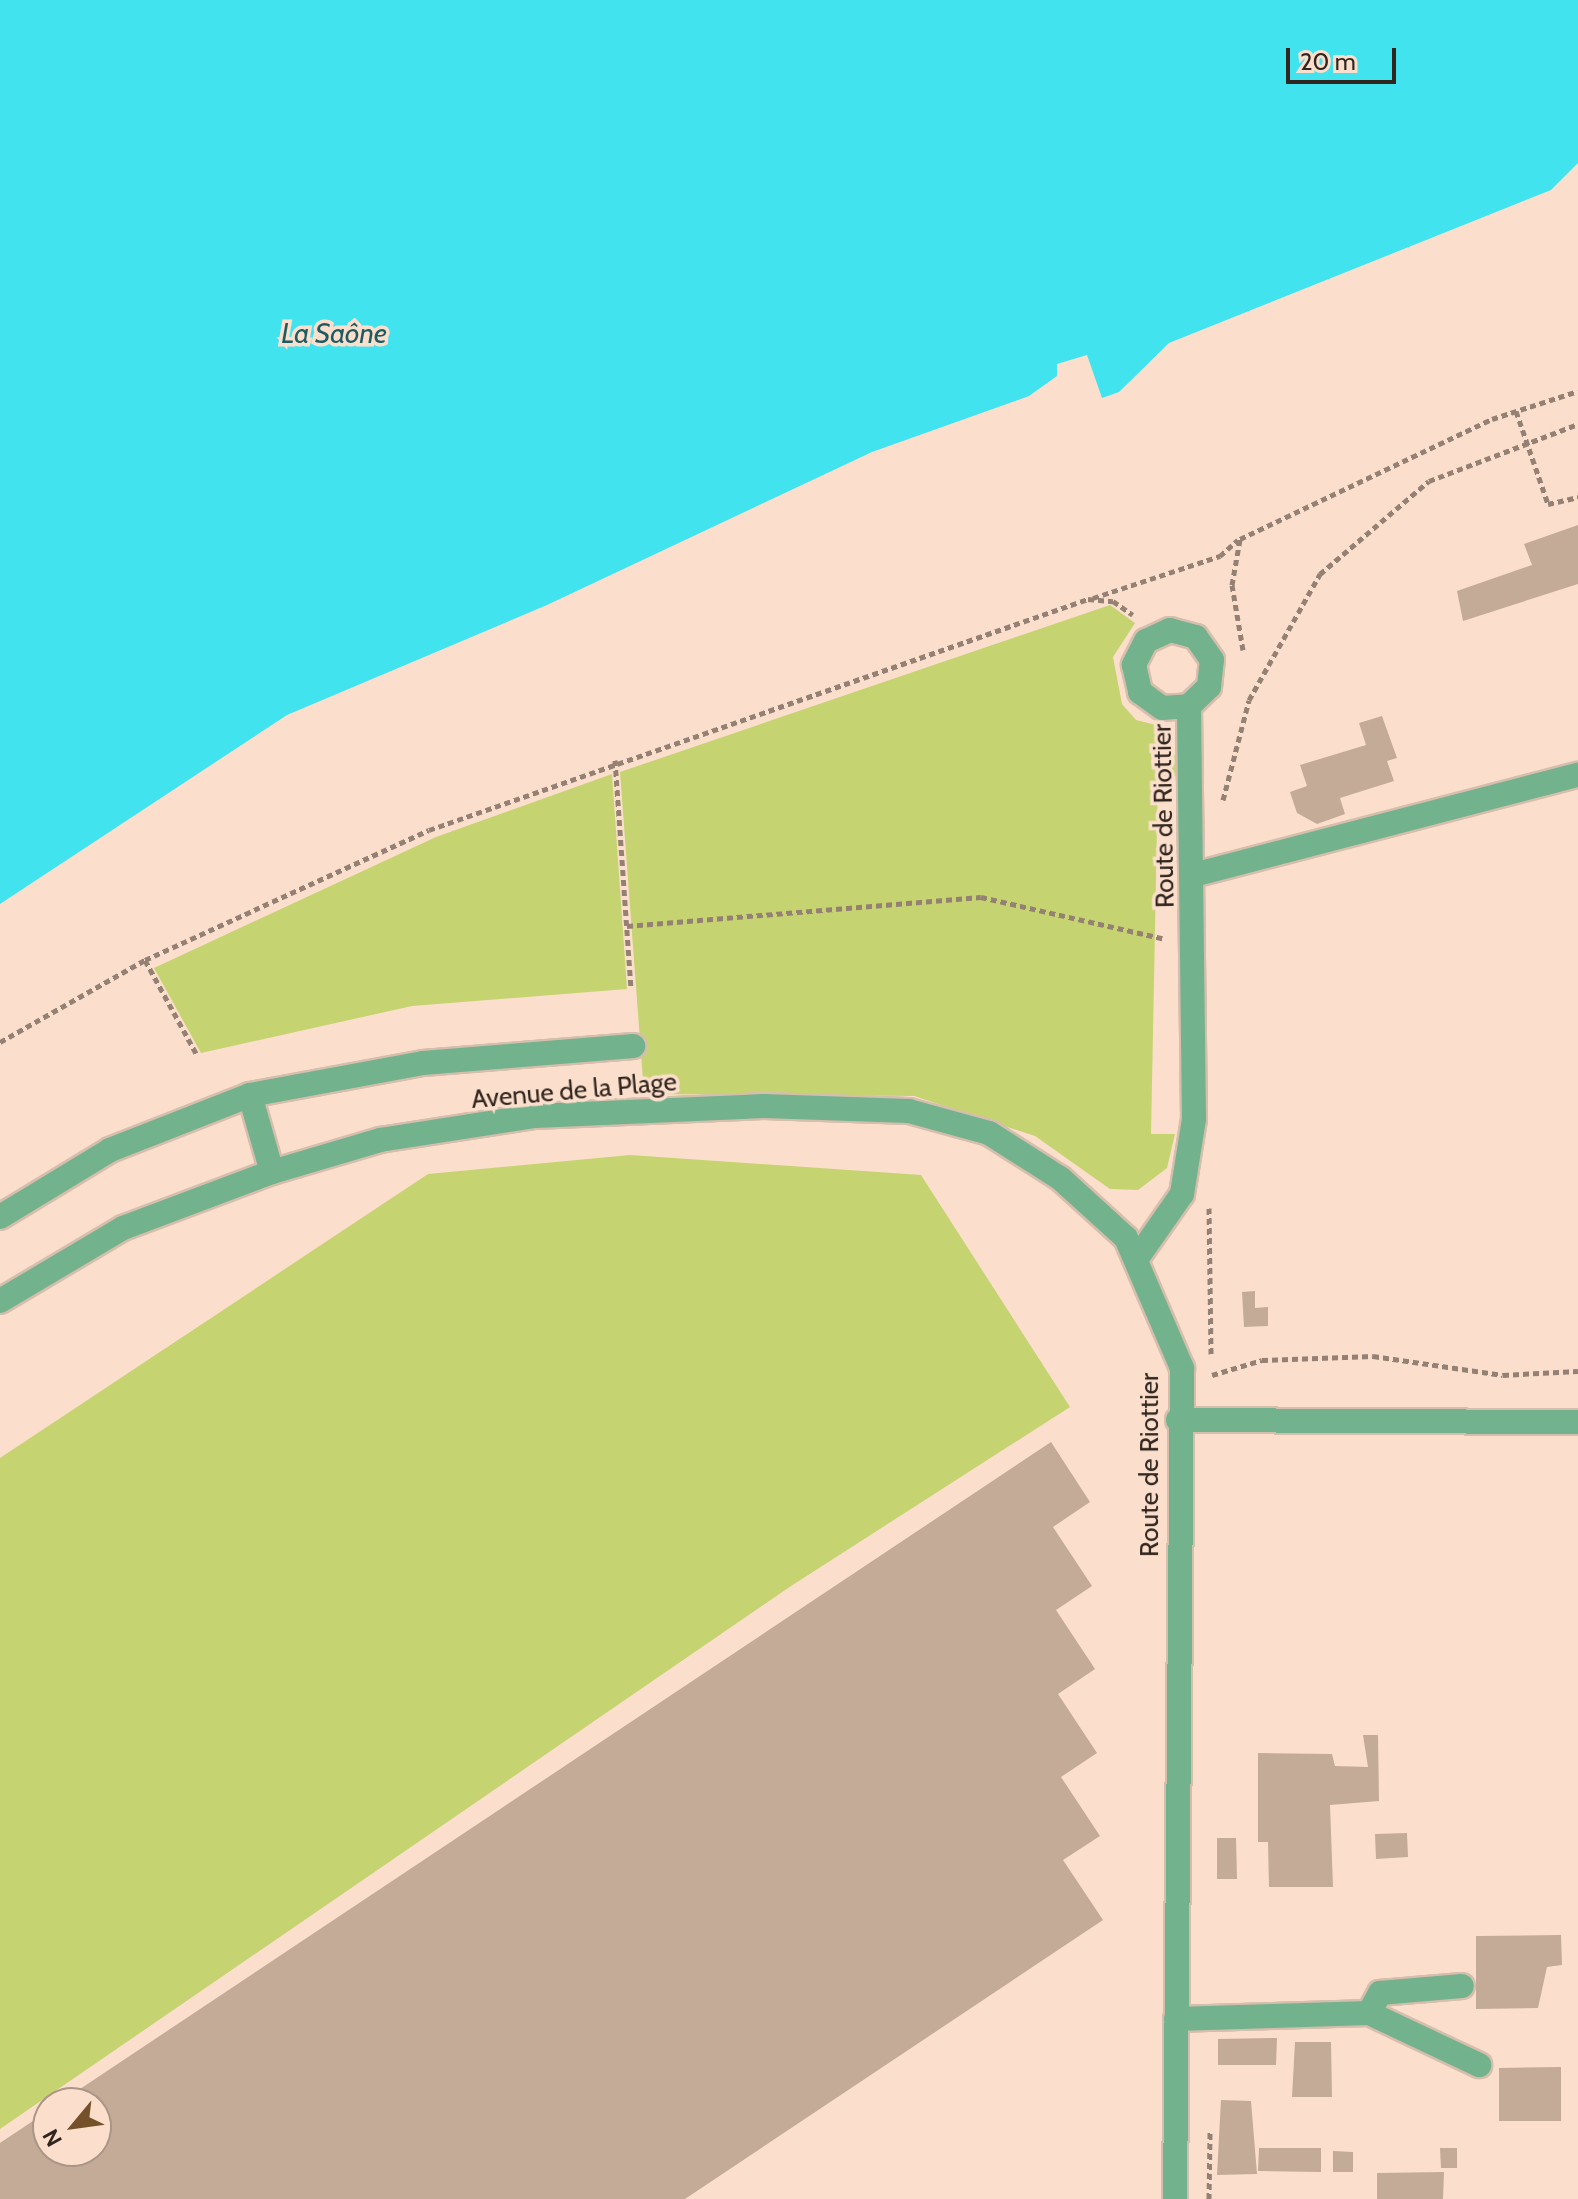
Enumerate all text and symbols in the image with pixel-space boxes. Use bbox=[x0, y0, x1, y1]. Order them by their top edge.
scale bar bbox=[1290, 32, 1400, 82]
text: 20 m bbox=[1300, 47, 1356, 76]
water label: La Saône bbox=[281, 316, 387, 350]
street label: Route de Riottier bbox=[1147, 724, 1181, 908]
street label: Avenue de la Plage bbox=[470, 1066, 678, 1116]
street label: Route de Riottier bbox=[1134, 1373, 1166, 1557]
north arrow bbox=[32, 2087, 112, 2167]
text: N bbox=[37, 2125, 68, 2151]

